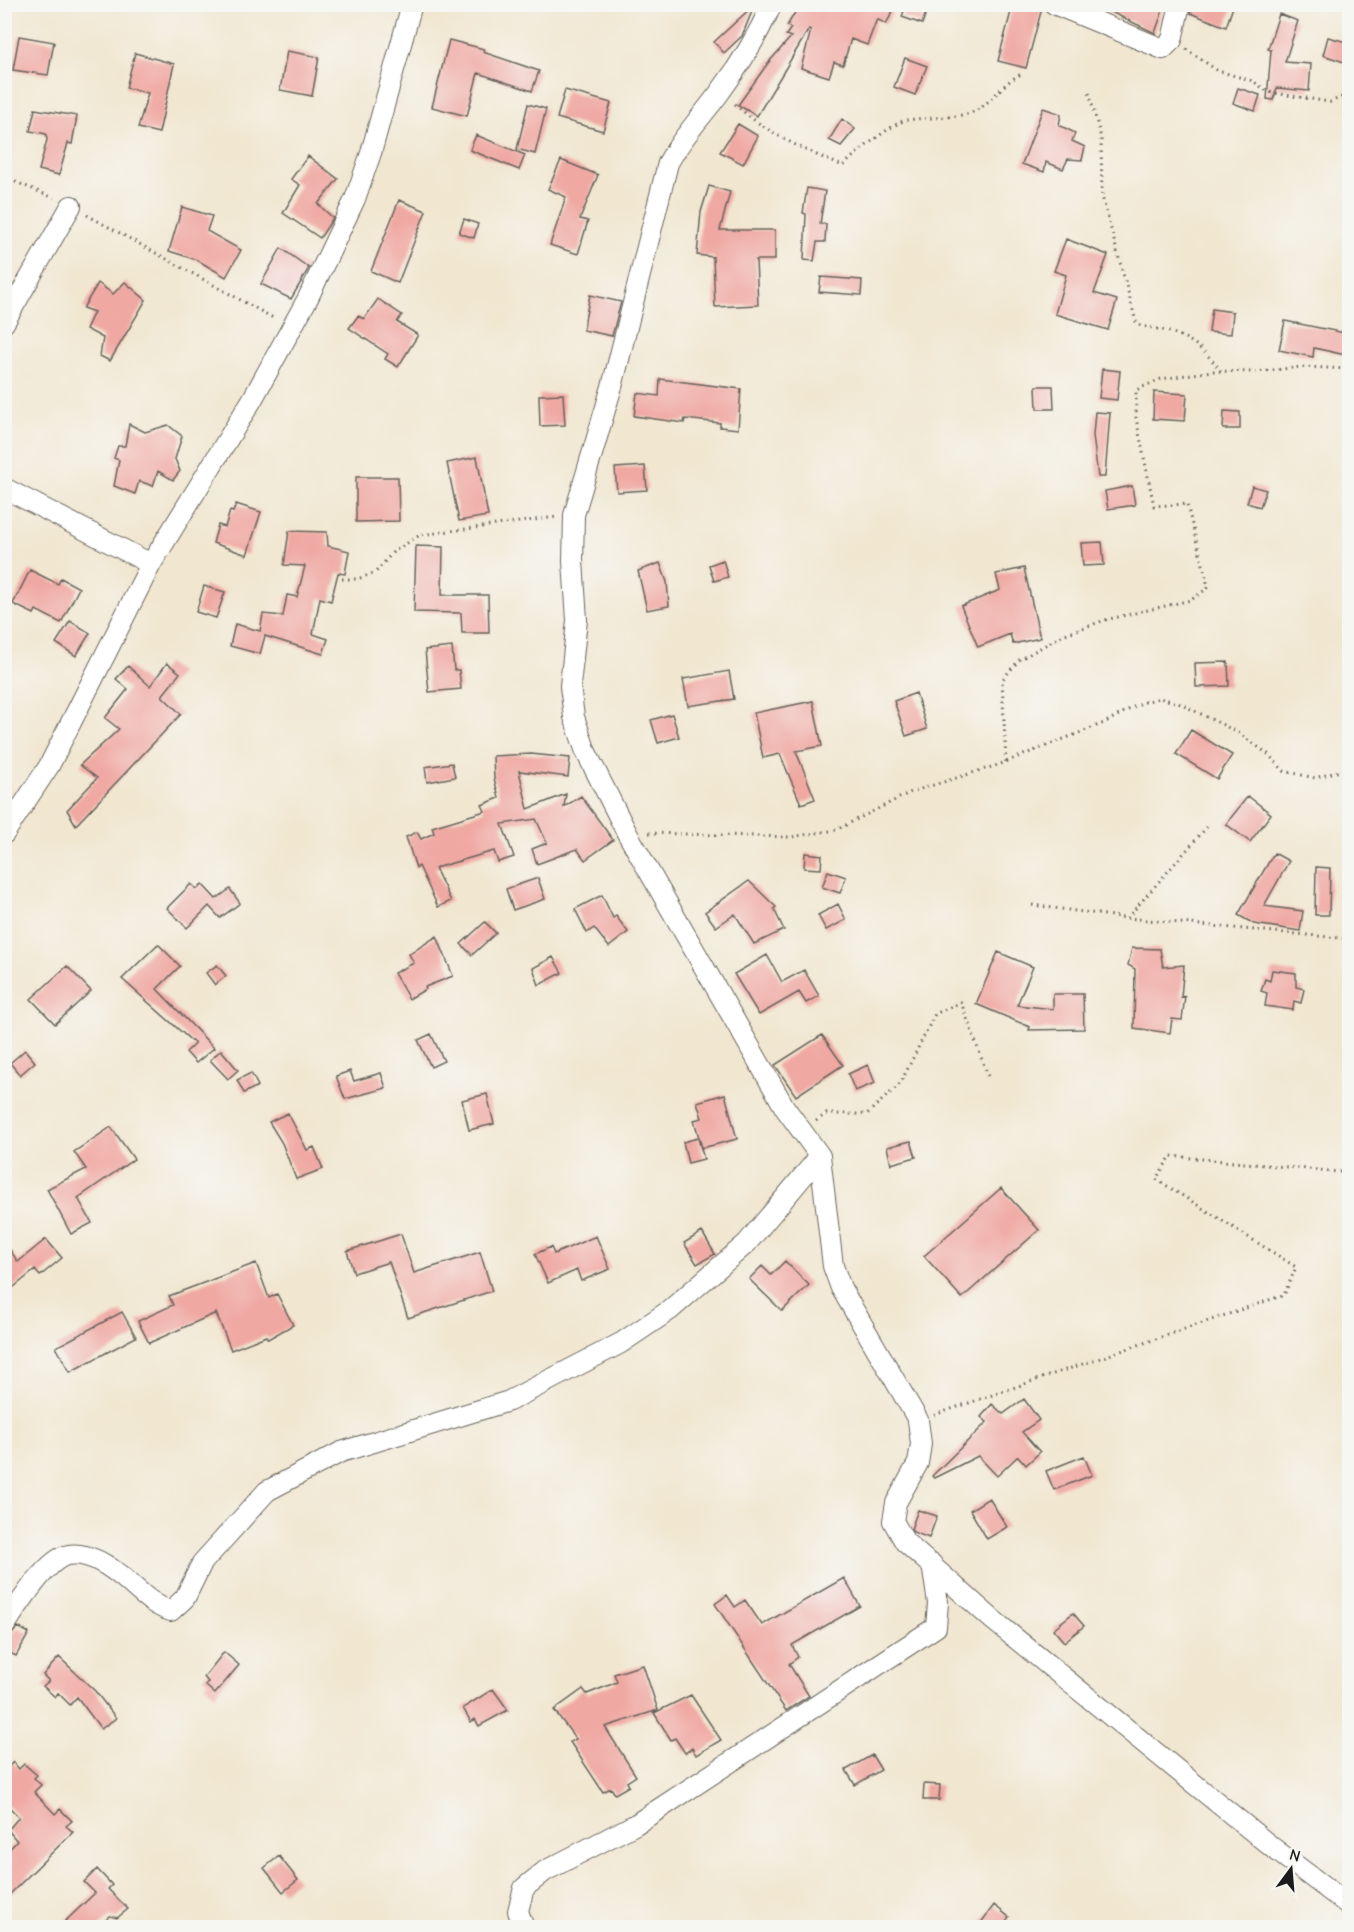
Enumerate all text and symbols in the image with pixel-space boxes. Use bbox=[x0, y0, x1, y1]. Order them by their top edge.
north arrow bbox=[1261, 1839, 1321, 1899]
text: N bbox=[1287, 1845, 1302, 1866]

